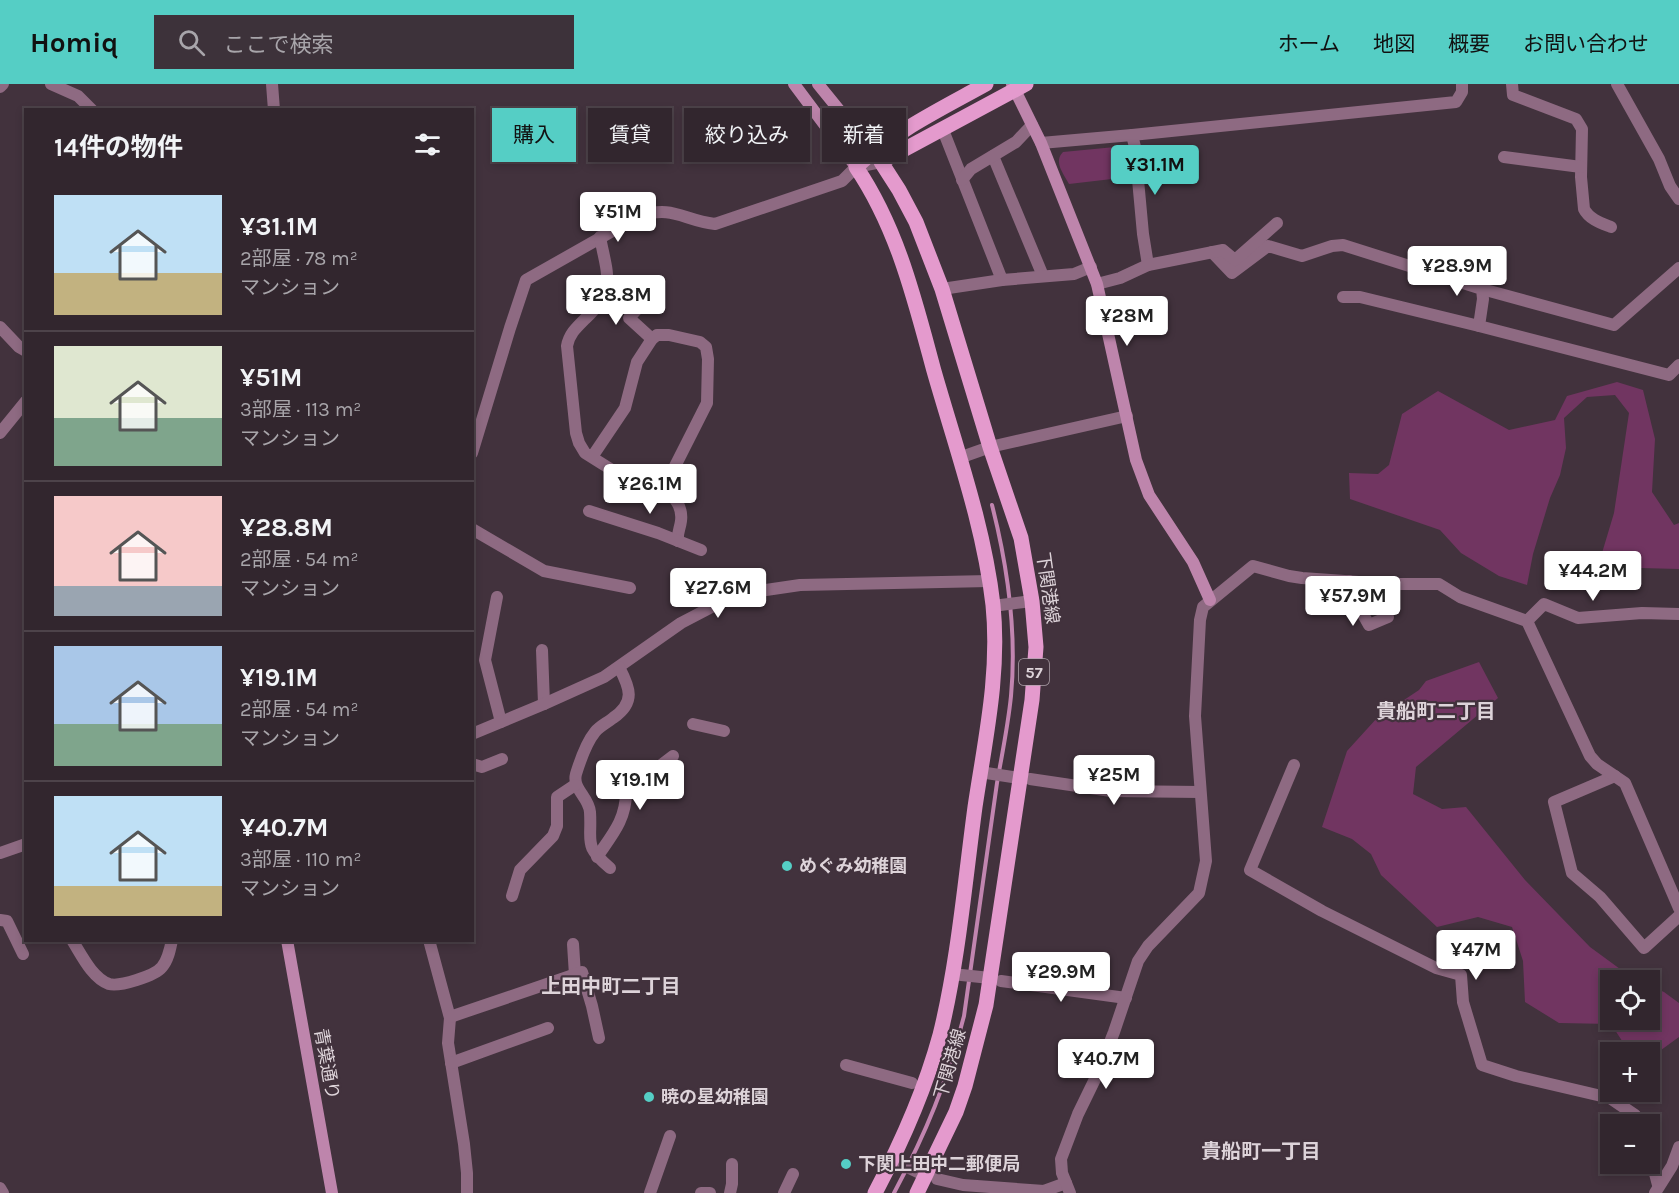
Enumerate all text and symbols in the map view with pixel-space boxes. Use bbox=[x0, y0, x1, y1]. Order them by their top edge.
search box bbox=[154, 15, 574, 69]
text: Homiq bbox=[30, 26, 118, 59]
icon: search bbox=[175, 26, 208, 59]
text: ここで検索 bbox=[223, 32, 333, 58]
text: ホーム bbox=[1278, 32, 1340, 56]
text: 地図 bbox=[1373, 32, 1415, 56]
text: 概要 bbox=[1448, 32, 1490, 56]
text: お問い合わせ bbox=[1523, 32, 1649, 56]
chip: 購入 bbox=[492, 108, 576, 162]
chip: 賃貸 bbox=[588, 108, 672, 162]
chip: 絞り込み bbox=[684, 108, 810, 162]
chip: 新着 bbox=[822, 108, 906, 162]
icon: filters bbox=[411, 128, 444, 161]
text: 14件の物件 bbox=[54, 132, 183, 163]
pin: ¥31.1M bbox=[1106, 145, 1204, 196]
text: ¥31.1M bbox=[1125, 153, 1185, 176]
pin: ¥51M bbox=[582, 192, 654, 243]
text: ¥51M bbox=[594, 200, 642, 223]
text: ¥31.1M bbox=[240, 211, 318, 242]
icon: home bbox=[102, 219, 174, 291]
pin: ¥28.9M bbox=[1408, 246, 1506, 297]
text: 2部屋 · 78 m² bbox=[240, 247, 358, 270]
text: ¥28.9M bbox=[1422, 254, 1492, 277]
pin: ¥28.8M bbox=[567, 275, 665, 326]
text: マンション bbox=[240, 276, 340, 299]
text: ¥28.8M bbox=[580, 283, 652, 306]
pin: ¥28M bbox=[1091, 296, 1163, 347]
text: ¥28M bbox=[1100, 304, 1154, 327]
text: ¥51M bbox=[240, 362, 302, 393]
icon: home bbox=[102, 370, 174, 442]
text: 3部屋 · 113 m² bbox=[240, 398, 361, 421]
text: マンション bbox=[240, 427, 340, 450]
pin: ¥26.1M bbox=[601, 464, 699, 515]
text: ¥26.1M bbox=[618, 472, 682, 495]
text: ¥28.8M bbox=[240, 512, 333, 543]
icon: home bbox=[102, 520, 174, 592]
text: 2部屋 · 54 m² bbox=[240, 548, 359, 571]
street label: 下関港線 bbox=[1032, 551, 1064, 625]
pin: ¥44.2M bbox=[1544, 551, 1642, 602]
text: ¥44.2M bbox=[1558, 559, 1628, 582]
pin: ¥27.6M bbox=[669, 568, 767, 619]
text: ¥27.6M bbox=[684, 576, 752, 599]
pin: ¥57.9M bbox=[1304, 576, 1402, 627]
text: マンション bbox=[240, 577, 340, 600]
text: ¥57.9M bbox=[1319, 584, 1387, 607]
road number: 57 bbox=[1019, 659, 1049, 685]
text: ¥19.1M bbox=[240, 662, 318, 693]
icon: home bbox=[102, 670, 174, 742]
text: 2部屋 · 54 m² bbox=[240, 698, 359, 721]
district label: 貴船町二丁目 bbox=[1376, 700, 1496, 723]
text: マンション bbox=[240, 727, 340, 750]
pin: ¥25M bbox=[1078, 755, 1150, 806]
pin: ¥19.1M bbox=[591, 760, 689, 811]
text: ¥25M bbox=[1088, 763, 1140, 786]
text: ¥19.1M bbox=[610, 768, 670, 791]
text: ¥40.7M bbox=[240, 812, 328, 843]
icon: home bbox=[102, 820, 174, 892]
text: 3部屋 · 110 m² bbox=[240, 848, 361, 871]
place label: めぐみ幼稚園 bbox=[799, 855, 908, 877]
marker: めぐみ幼稚園 bbox=[780, 859, 794, 873]
text: マンション bbox=[240, 877, 340, 900]
pin: ¥47M bbox=[1440, 930, 1512, 981]
text: ¥47M bbox=[1450, 938, 1502, 961]
pin: ¥29.9M bbox=[1012, 952, 1110, 1003]
text: ¥29.9M bbox=[1026, 960, 1096, 983]
map controls bbox=[1600, 970, 1660, 1174]
button: locate bbox=[1600, 970, 1660, 1030]
district label: 上田中町二丁目 bbox=[541, 975, 681, 998]
street label: 下関港線 bbox=[930, 1026, 970, 1102]
street label: 青葉通り bbox=[310, 1027, 344, 1101]
pin: ¥40.7M bbox=[1057, 1039, 1155, 1090]
button: + bbox=[1600, 1042, 1660, 1102]
text: ¥40.7M bbox=[1072, 1047, 1140, 1070]
place label: 暁の星幼稚園 bbox=[661, 1086, 769, 1108]
marker: 暁の星幼稚園 bbox=[642, 1090, 656, 1104]
button: − bbox=[1600, 1114, 1660, 1174]
district label: 貴船町一丁目 bbox=[1201, 1140, 1321, 1163]
place label: 下関上田中二郵便局 bbox=[858, 1153, 1020, 1175]
marker: 下関上田中二郵便局 bbox=[839, 1157, 853, 1171]

